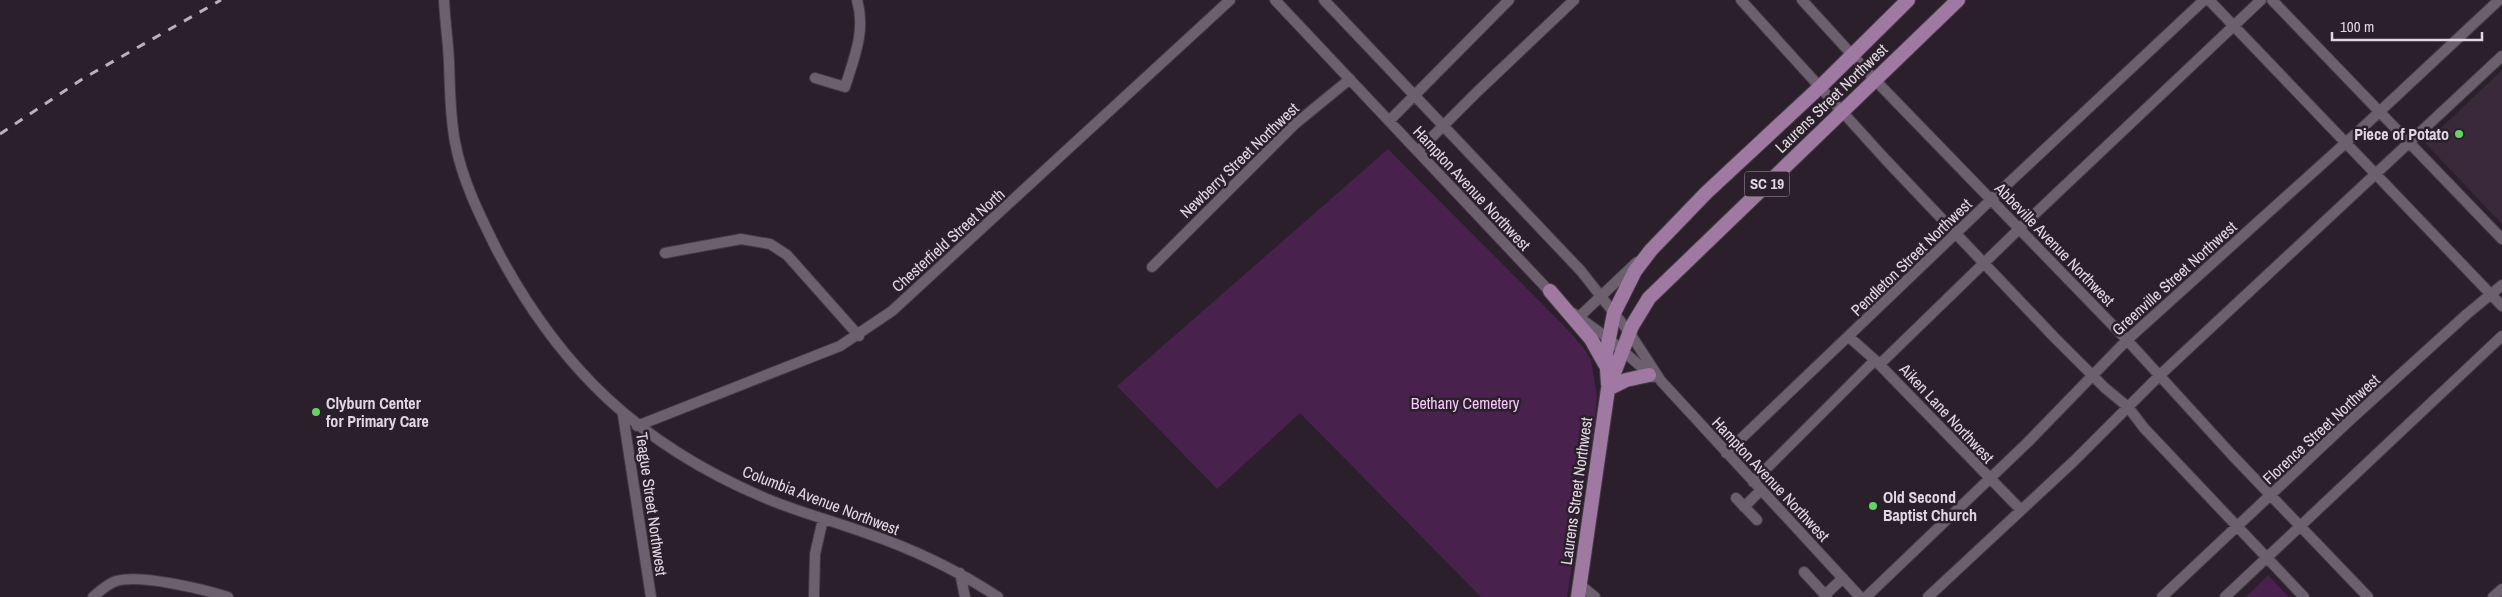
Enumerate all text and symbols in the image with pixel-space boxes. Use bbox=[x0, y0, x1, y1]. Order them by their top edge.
scale bar bbox=[2332, 10, 2482, 42]
text: 100 m bbox=[2340, 16, 2374, 37]
street label: Laurens Street Northwest bbox=[1770, 38, 1892, 158]
street label: Newberry Street Northwest bbox=[1175, 97, 1304, 223]
street label: Hampton Avenue Northwest bbox=[1408, 121, 1536, 255]
place label: Piece of Potato bbox=[2354, 123, 2449, 145]
marker: Piece of Potato bbox=[2453, 128, 2465, 140]
road number: SC 19 bbox=[1744, 172, 1790, 196]
street label: Abbeville Avenue Northwest bbox=[1989, 177, 2120, 311]
street label: Chesterfield Street North bbox=[887, 183, 1009, 297]
street label: Pendleton Street Northwest bbox=[1846, 193, 1977, 321]
street label: Greenville Street Northwest bbox=[2107, 216, 2242, 340]
street label: Aiken Lane Northwest bbox=[1894, 358, 1999, 468]
street label: Florence Street Northwest bbox=[2258, 369, 2384, 489]
place label: Clyburn Center for Primary Care bbox=[326, 392, 429, 432]
park label: Bethany Cemetery bbox=[1411, 392, 1520, 414]
marker: Clyburn Center for Primary Care bbox=[310, 406, 322, 418]
street label: Hampton Avenue Northwest bbox=[1707, 412, 1835, 546]
street label: Laurens Street Northwest bbox=[1555, 415, 1597, 566]
street label: Teague Street Northwest bbox=[631, 431, 673, 577]
street label: Columbia Avenue Northwest bbox=[740, 460, 903, 540]
place label: Old Second Baptist Church bbox=[1883, 486, 1977, 526]
marker: Old Second Baptist Church bbox=[1867, 500, 1879, 512]

